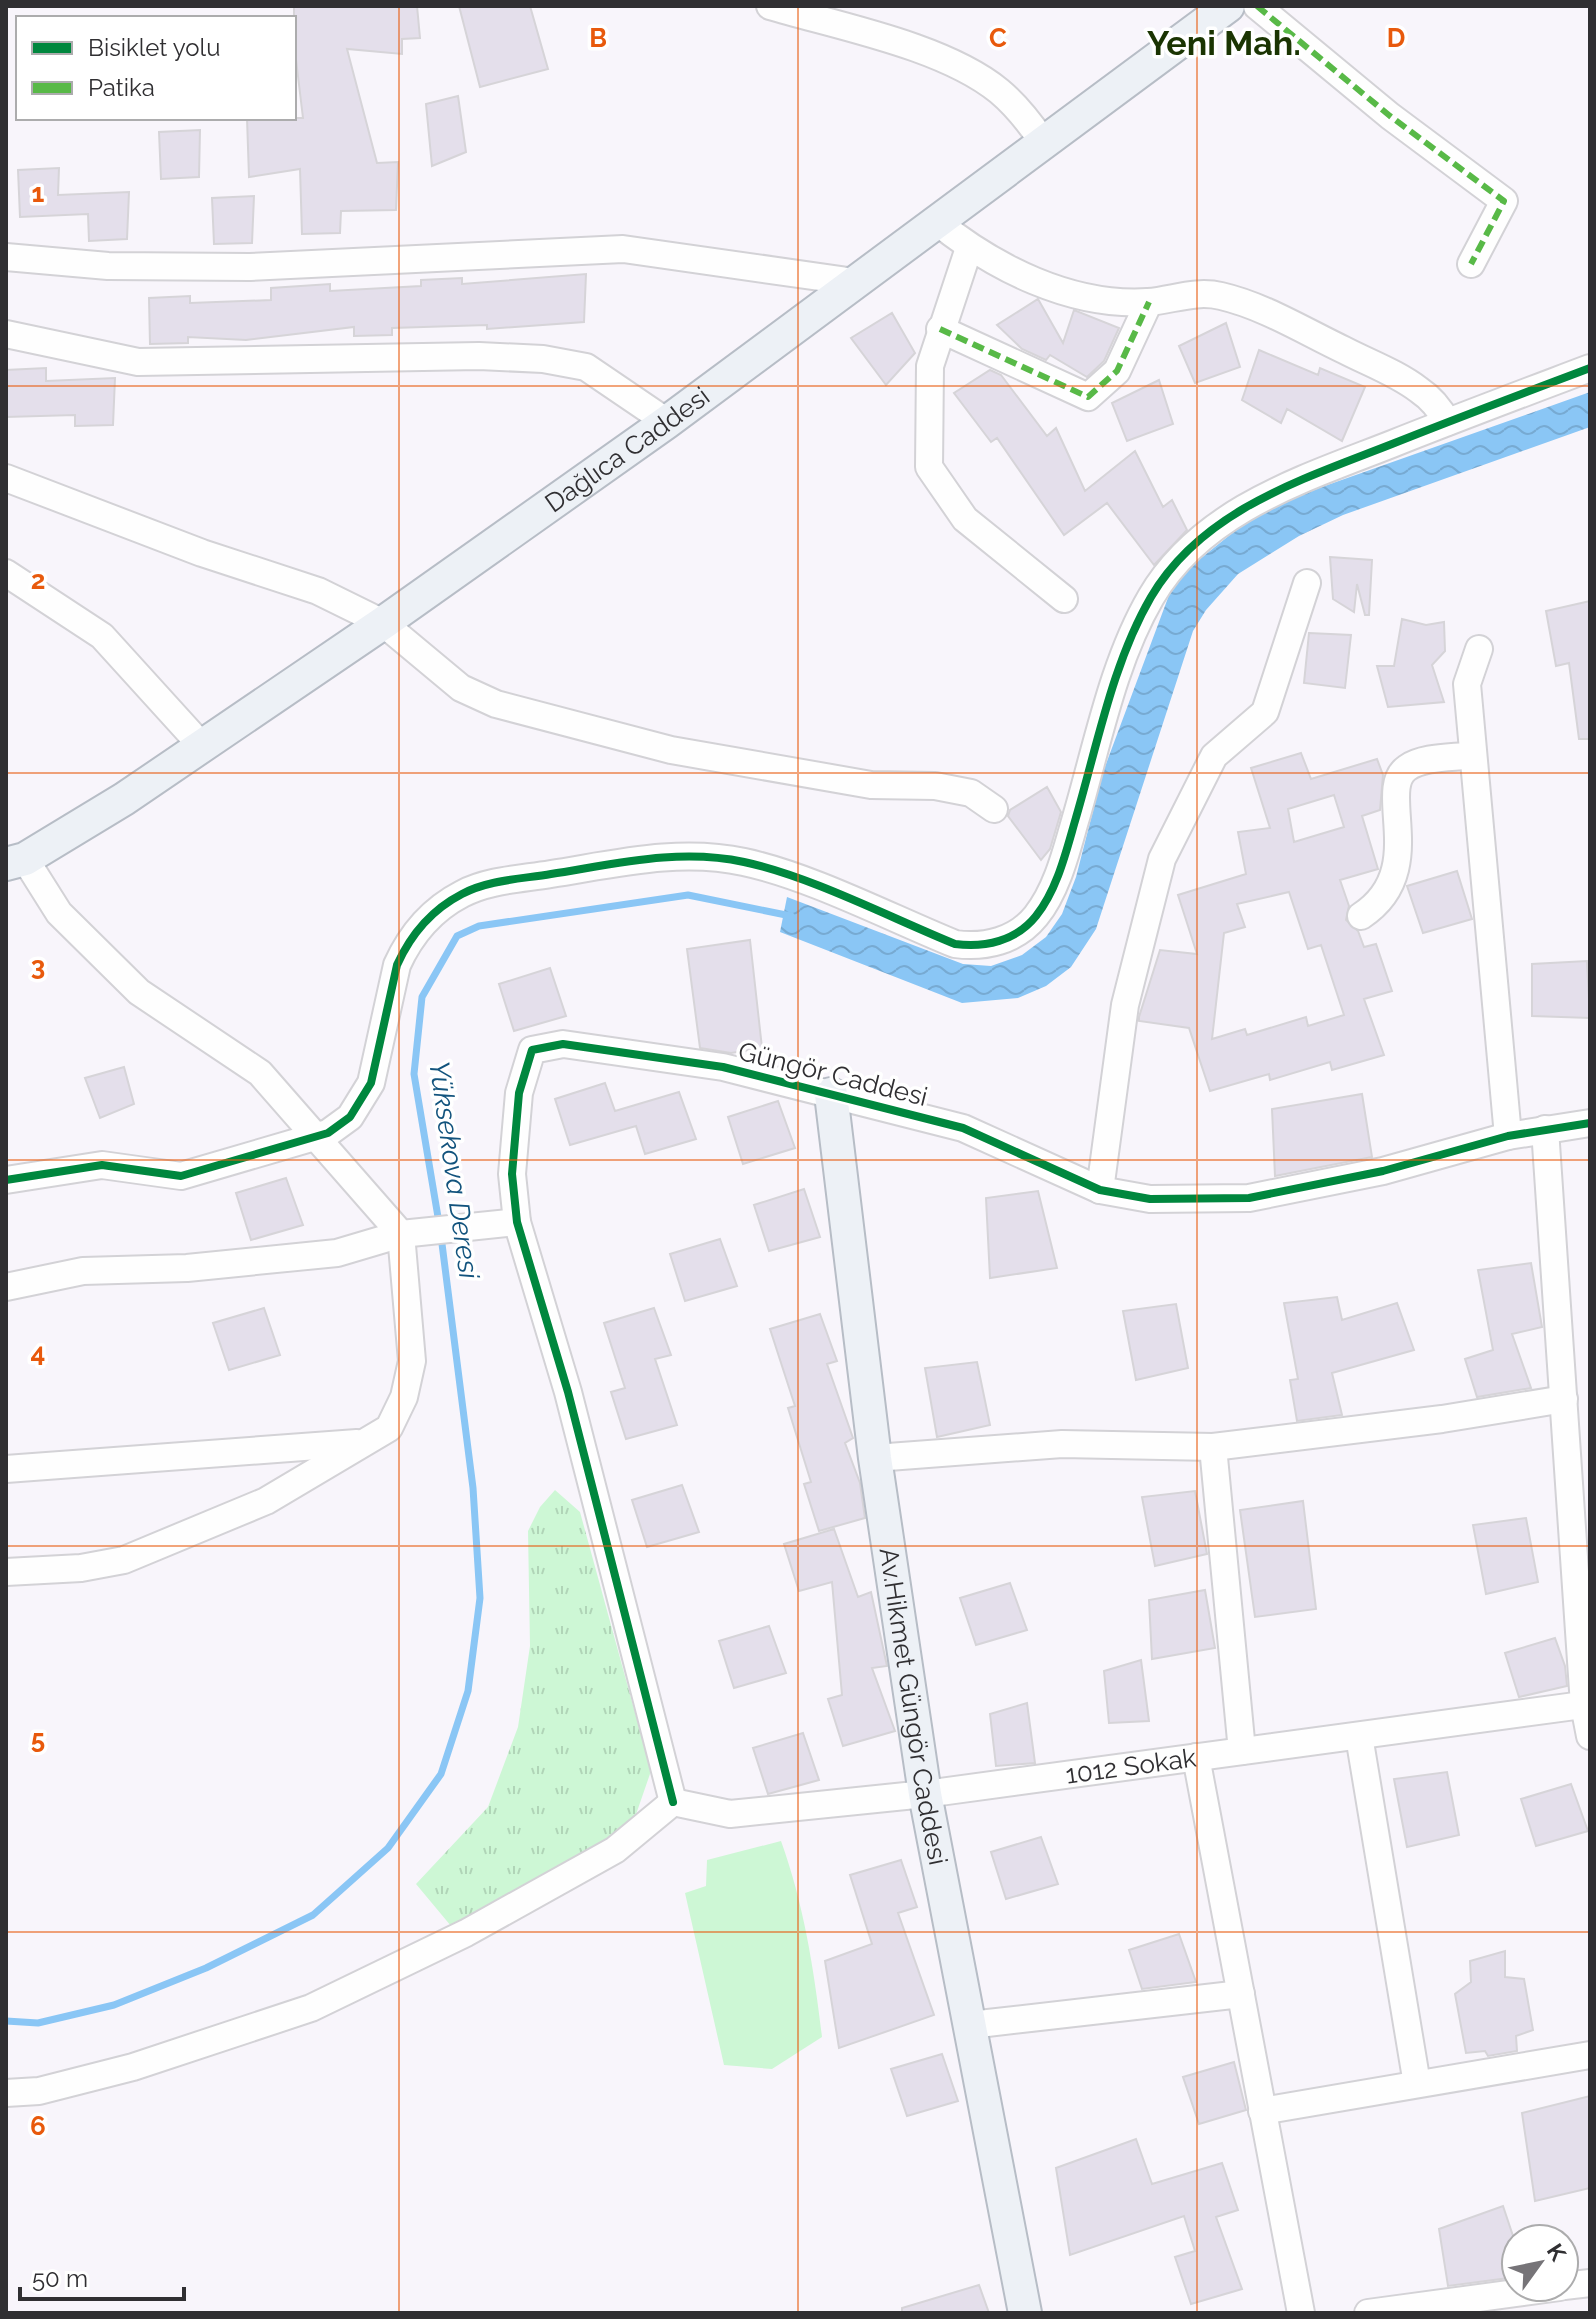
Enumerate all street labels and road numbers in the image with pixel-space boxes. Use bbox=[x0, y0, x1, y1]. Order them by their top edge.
street label: Dağlıca Caddesi bbox=[539, 381, 715, 518]
street label: Güngör Caddesi bbox=[735, 1036, 931, 1112]
street label: Av.Hikmet Güngör Caddesi bbox=[874, 1546, 953, 1868]
street label: 1012 Sokak bbox=[1064, 1742, 1198, 1790]

